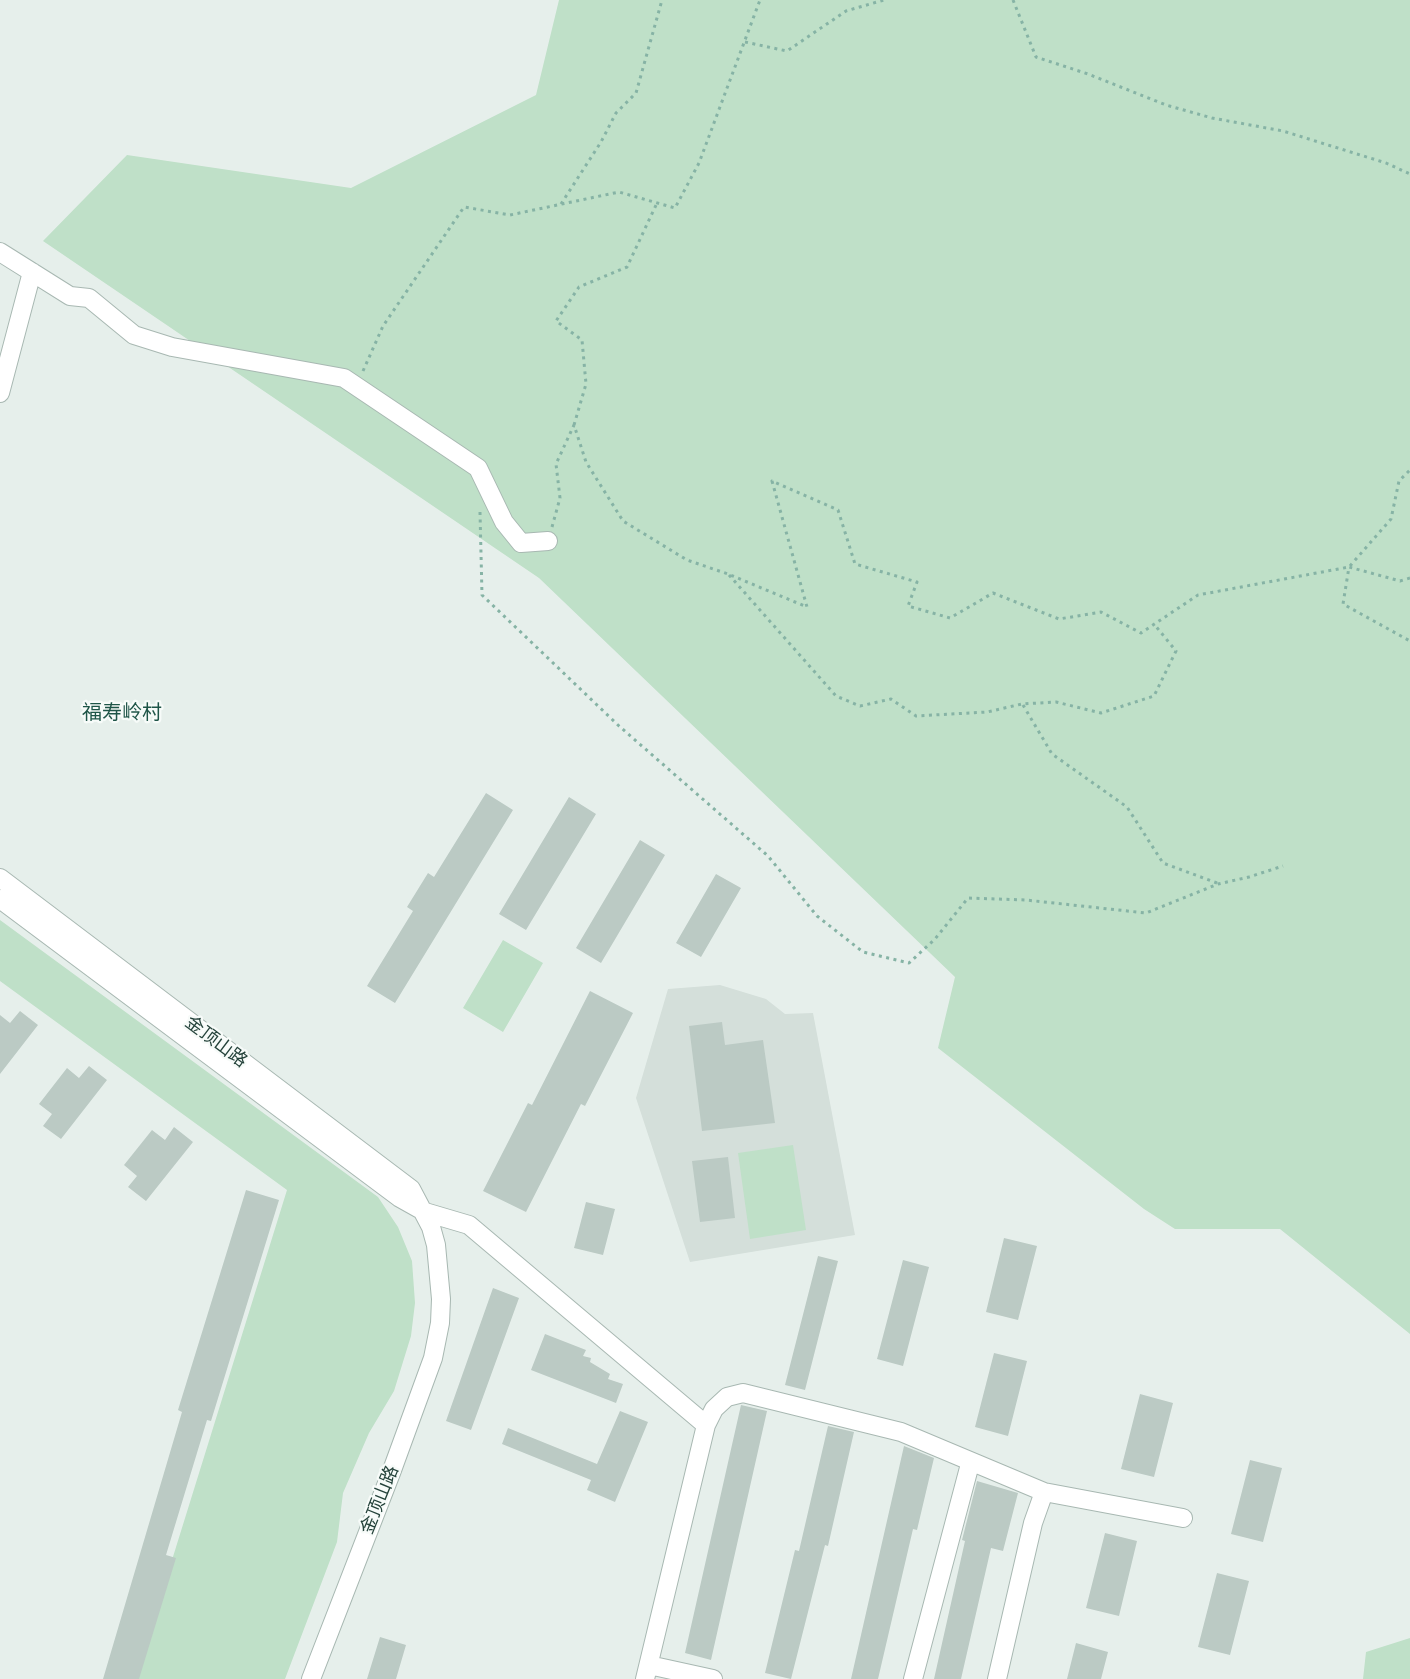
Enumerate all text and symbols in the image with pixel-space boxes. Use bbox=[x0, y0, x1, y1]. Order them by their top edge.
district label: 福寿岭村 bbox=[82, 701, 162, 725]
street label: 金顶山路 bbox=[181, 1012, 251, 1072]
street label: 金顶山路 bbox=[357, 1463, 403, 1537]

